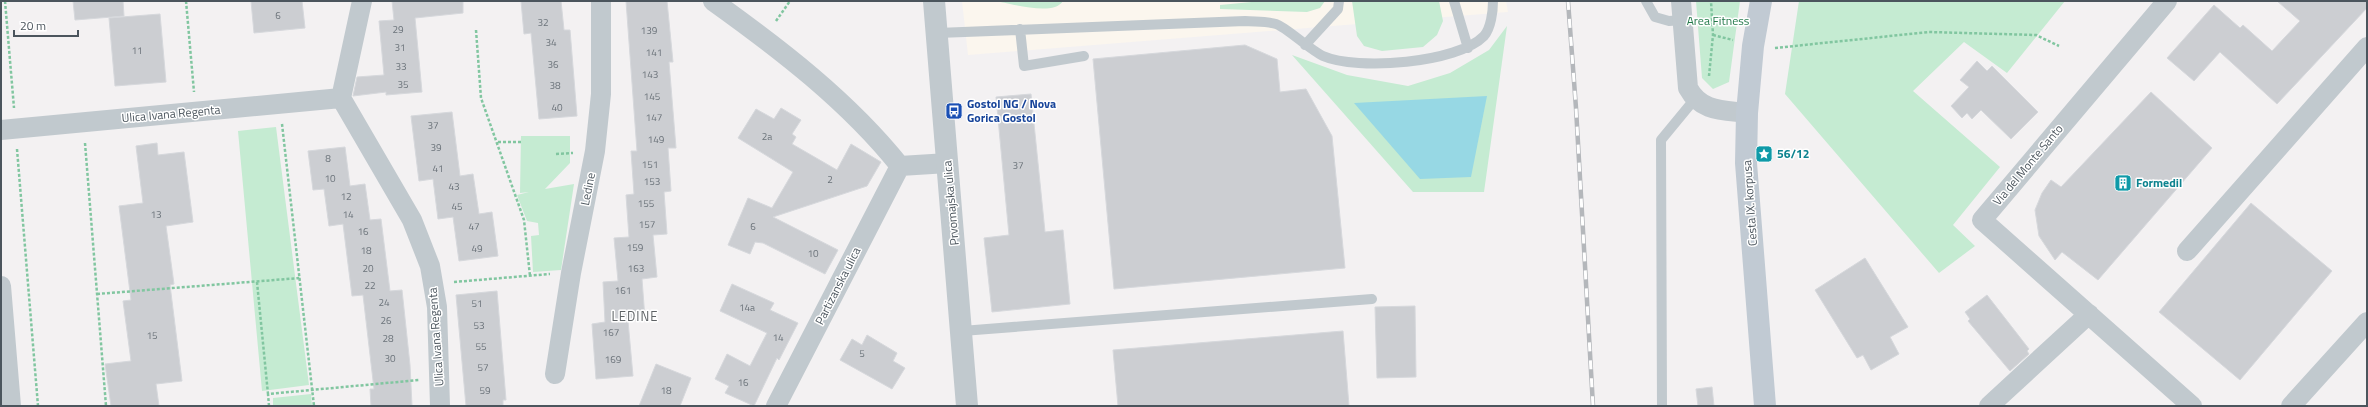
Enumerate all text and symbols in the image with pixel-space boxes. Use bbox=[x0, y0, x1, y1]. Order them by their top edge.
house number: 6 bbox=[275, 8, 281, 23]
park label: Area Fitness bbox=[1687, 11, 1750, 30]
scale bar bbox=[14, 12, 78, 38]
house number: 32 bbox=[537, 15, 549, 30]
text: 20 m bbox=[20, 16, 46, 35]
house number: 29 bbox=[392, 22, 404, 37]
house number: 139 bbox=[641, 23, 658, 38]
house number: 34 bbox=[545, 35, 557, 50]
house number: 31 bbox=[394, 40, 406, 55]
house number: 11 bbox=[131, 43, 143, 58]
house number: 141 bbox=[646, 45, 662, 60]
house number: 36 bbox=[547, 57, 559, 72]
house number: 33 bbox=[395, 59, 407, 74]
house number: 143 bbox=[642, 67, 658, 82]
house number: 35 bbox=[397, 77, 409, 92]
house number: 38 bbox=[549, 78, 561, 93]
house number: 145 bbox=[644, 89, 661, 104]
place label: Gostol NG / Nova Gorica Gostol bbox=[967, 94, 1056, 127]
street label: Ulica Ivana Regenta bbox=[121, 100, 221, 127]
house number: 40 bbox=[551, 100, 563, 115]
bus stop icon: Gostol NG / Nova Gorica Gostol bbox=[944, 101, 964, 121]
house number: 147 bbox=[646, 110, 662, 125]
house number: 37 bbox=[427, 118, 439, 133]
street label: Via del Monte Santo bbox=[1988, 120, 2067, 210]
house number: 2a bbox=[762, 129, 772, 144]
house number: 149 bbox=[648, 132, 665, 147]
house number: 39 bbox=[430, 140, 442, 155]
place icon: 56/12 bbox=[1754, 144, 1774, 164]
place label: 56/12 bbox=[1777, 144, 1809, 163]
house number: 8 bbox=[325, 151, 331, 166]
house number: 151 bbox=[642, 157, 658, 172]
house number: 37 bbox=[1012, 158, 1024, 173]
street label: Cesta IX. korpusa bbox=[1737, 159, 1762, 247]
street label: Prvomajska ulica bbox=[937, 160, 964, 246]
house number: 41 bbox=[432, 161, 444, 176]
house number: 10 bbox=[324, 171, 336, 186]
street label: Ledine bbox=[575, 171, 600, 207]
house number: 2 bbox=[827, 172, 833, 187]
building icon: Formedil bbox=[2113, 173, 2133, 193]
place label: Formedil bbox=[2136, 173, 2182, 192]
house number: 153 bbox=[644, 174, 660, 189]
house number: 43 bbox=[448, 179, 460, 194]
house number: 12 bbox=[340, 189, 352, 204]
house number: 155 bbox=[638, 196, 655, 211]
house number: 45 bbox=[451, 199, 463, 214]
house number: 13 bbox=[150, 207, 162, 222]
house number: 14 bbox=[342, 207, 354, 222]
house number: 157 bbox=[639, 217, 655, 232]
house number: 47 bbox=[468, 219, 480, 234]
house number: 6 bbox=[750, 219, 756, 234]
house number: 16 bbox=[357, 224, 369, 239]
house number: 159 bbox=[627, 240, 644, 255]
house number: 49 bbox=[471, 241, 483, 256]
house number: 18 bbox=[360, 243, 372, 258]
street label: Partizanska ulica bbox=[810, 244, 865, 328]
house number: 10 bbox=[807, 246, 819, 261]
house number: 20 bbox=[362, 261, 374, 276]
house number: 163 bbox=[628, 261, 644, 276]
house number: 22 bbox=[364, 278, 376, 293]
house number: 161 bbox=[615, 283, 631, 298]
street label: Ulica Ivana Regenta bbox=[423, 287, 448, 387]
house number: 24 bbox=[378, 295, 390, 310]
house number: 51 bbox=[471, 296, 483, 311]
house number: 14a bbox=[739, 300, 755, 315]
district label: LEDINE bbox=[612, 306, 658, 326]
house number: 26 bbox=[380, 313, 392, 328]
house number: 53 bbox=[473, 318, 485, 333]
house number: 167 bbox=[603, 325, 619, 340]
house number: 15 bbox=[146, 328, 158, 343]
house number: 14 bbox=[772, 330, 784, 345]
house number: 28 bbox=[382, 331, 394, 346]
house number: 55 bbox=[475, 339, 487, 354]
house number: 5 bbox=[859, 346, 865, 361]
house number: 30 bbox=[384, 351, 396, 366]
house number: 169 bbox=[605, 352, 622, 367]
house number: 57 bbox=[477, 360, 489, 375]
house number: 16 bbox=[737, 375, 749, 390]
house number: 59 bbox=[479, 383, 491, 398]
house number: 18 bbox=[660, 383, 672, 398]

